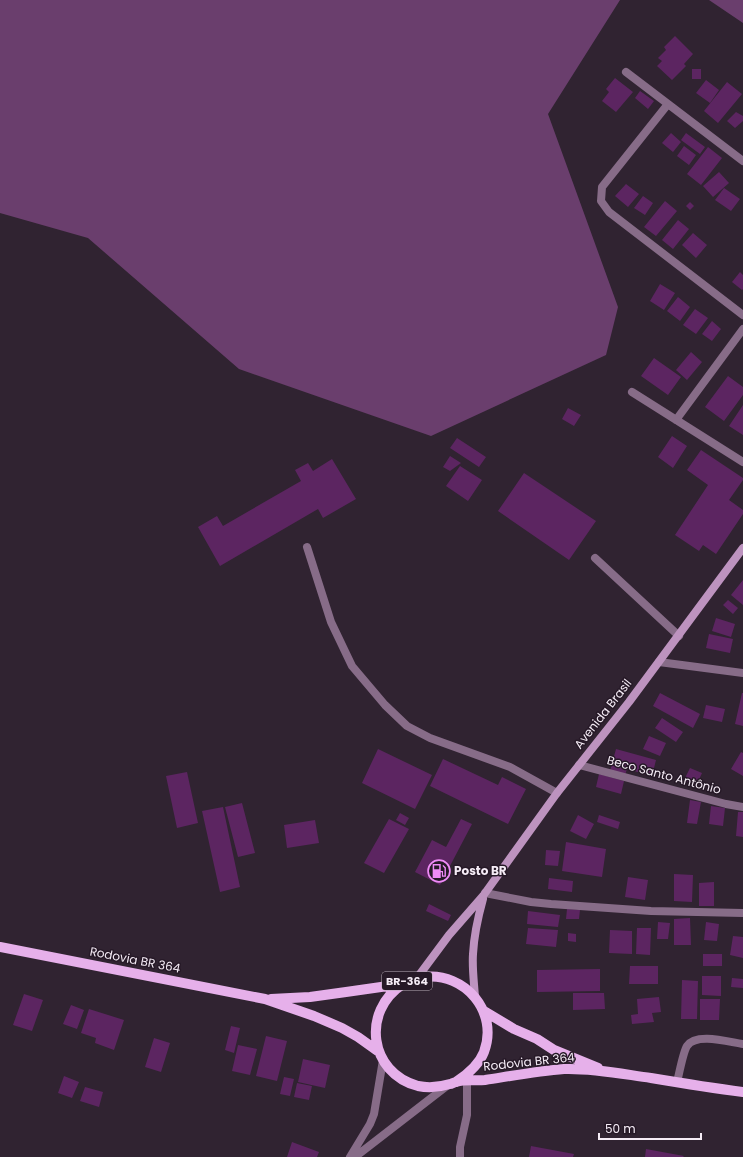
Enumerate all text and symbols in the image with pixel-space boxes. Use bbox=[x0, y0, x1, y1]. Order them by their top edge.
street label: Avenida Brasil bbox=[570, 675, 635, 752]
street label: Beco Santo Antônio bbox=[605, 751, 723, 798]
fuel station icon: Posto BR bbox=[426, 858, 452, 884]
place label: Posto BR bbox=[454, 862, 507, 879]
street label: Rodovia BR 364 bbox=[88, 942, 182, 977]
road number: BR-364 bbox=[382, 972, 432, 990]
street label: Rodovia BR 364 bbox=[482, 1048, 576, 1075]
scale bar bbox=[599, 1115, 701, 1141]
text: 50 m bbox=[605, 1120, 636, 1137]

